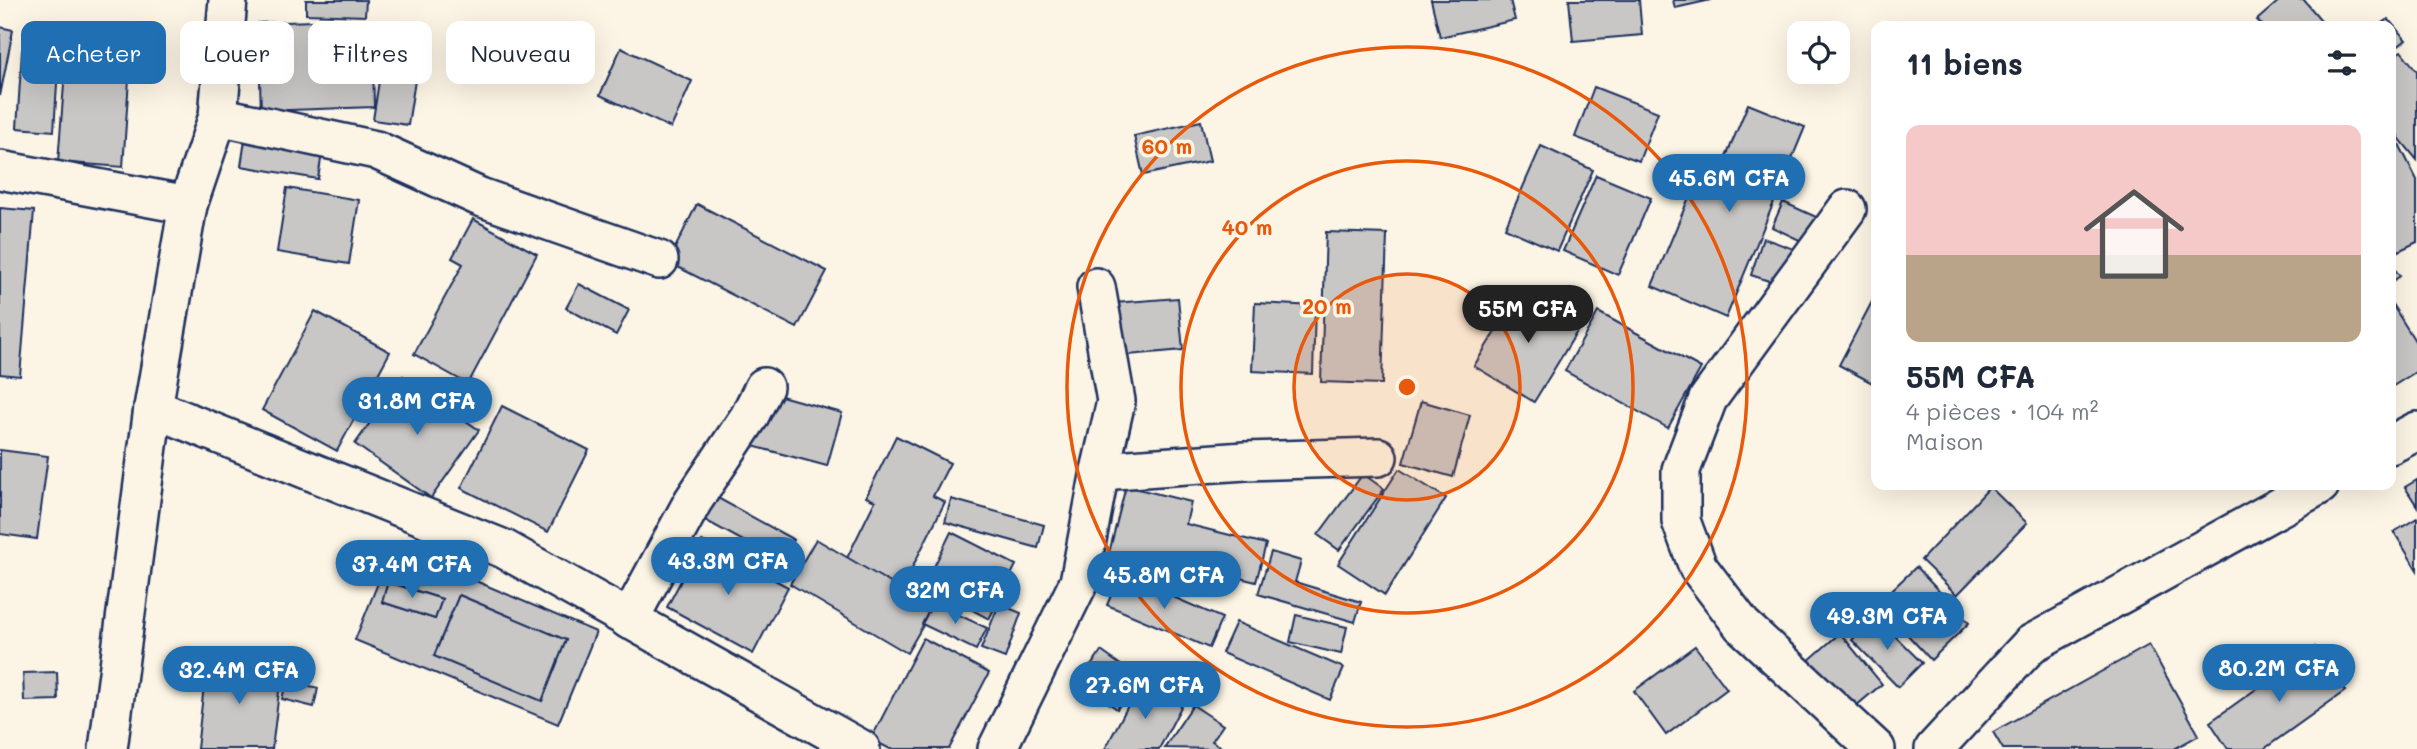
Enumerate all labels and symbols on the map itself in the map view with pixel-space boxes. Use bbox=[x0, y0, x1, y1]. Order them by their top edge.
text: 60 m bbox=[1142, 132, 1192, 159]
pin: 45.6M CFA bbox=[1649, 154, 1809, 214]
text: 40 m bbox=[1221, 213, 1273, 240]
pin: 55M CFA bbox=[1463, 286, 1593, 345]
text: 20 m bbox=[1302, 292, 1352, 319]
centre of rings bbox=[1395, 375, 1419, 399]
pin: 31.8M CFA bbox=[337, 378, 497, 437]
pin: 43.3M CFA bbox=[648, 538, 808, 597]
pin: 37.4M CFA bbox=[332, 540, 492, 600]
pin: 45.8M CFA bbox=[1084, 552, 1244, 611]
pin: 32M CFA bbox=[890, 566, 1020, 626]
pin: 49.3M CFA bbox=[1807, 592, 1967, 652]
pin: 80.2M CFA bbox=[2199, 644, 2359, 704]
pin: 32.4M CFA bbox=[159, 646, 319, 706]
pin: 27.6M CFA bbox=[1065, 662, 1225, 721]

